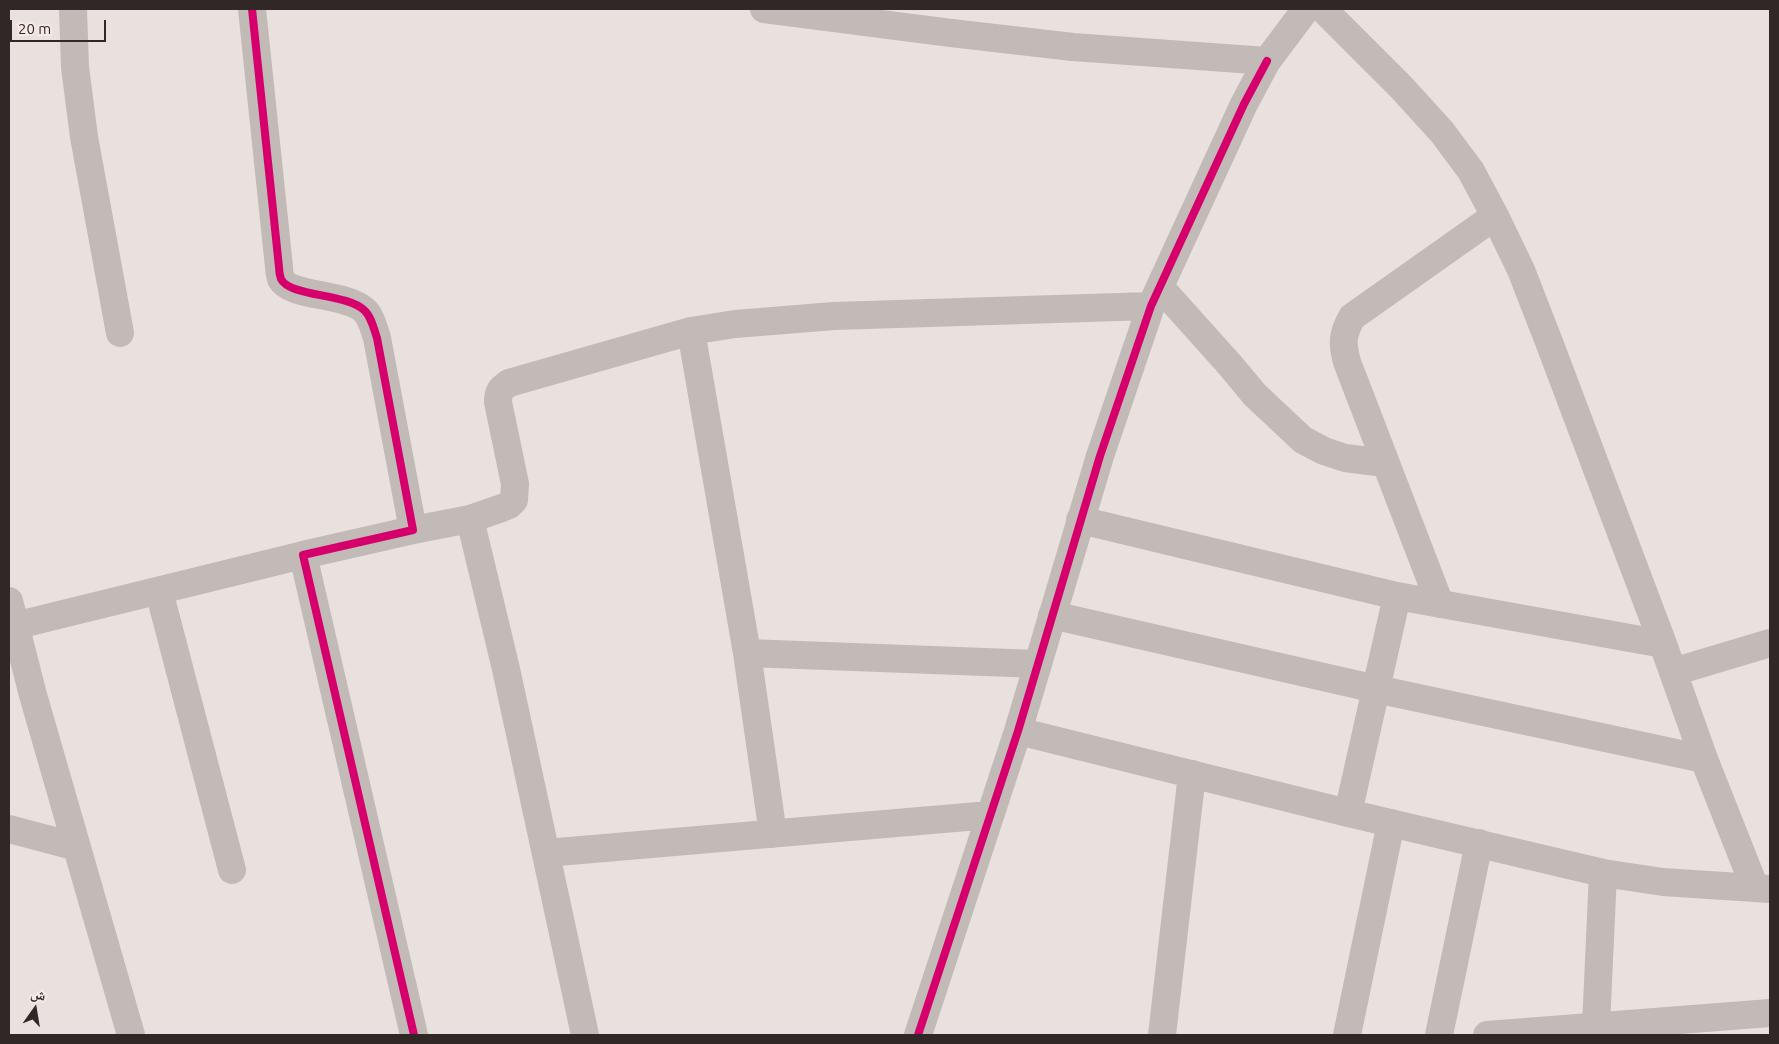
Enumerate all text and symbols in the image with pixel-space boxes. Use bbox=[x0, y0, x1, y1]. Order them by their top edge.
scale bar bbox=[12, 10, 109, 42]
text: 20 m bbox=[18, 20, 51, 37]
north arrow bbox=[10, 984, 60, 1034]
text: ش bbox=[29, 985, 47, 1004]

